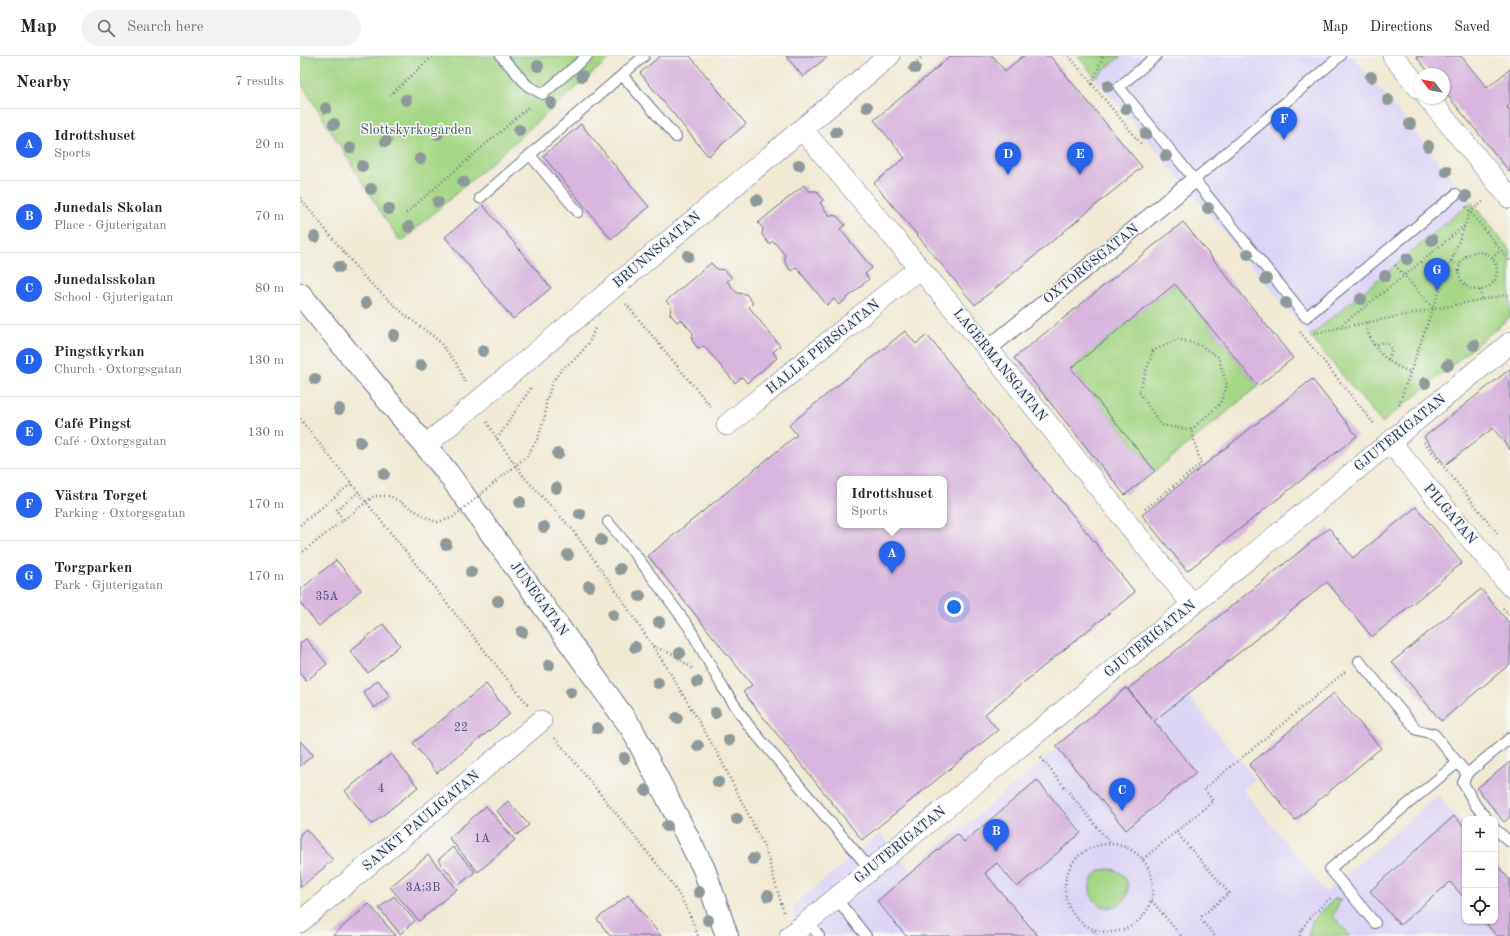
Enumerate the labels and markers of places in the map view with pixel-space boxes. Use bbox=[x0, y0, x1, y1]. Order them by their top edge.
pin: F bbox=[1271, 107, 1297, 140]
pin: D bbox=[995, 142, 1021, 175]
pin: E bbox=[1067, 142, 1093, 175]
pin: G bbox=[1424, 258, 1450, 291]
pin: A bbox=[879, 541, 905, 574]
pin: C bbox=[1109, 778, 1135, 811]
pin: B bbox=[983, 819, 1009, 852]

